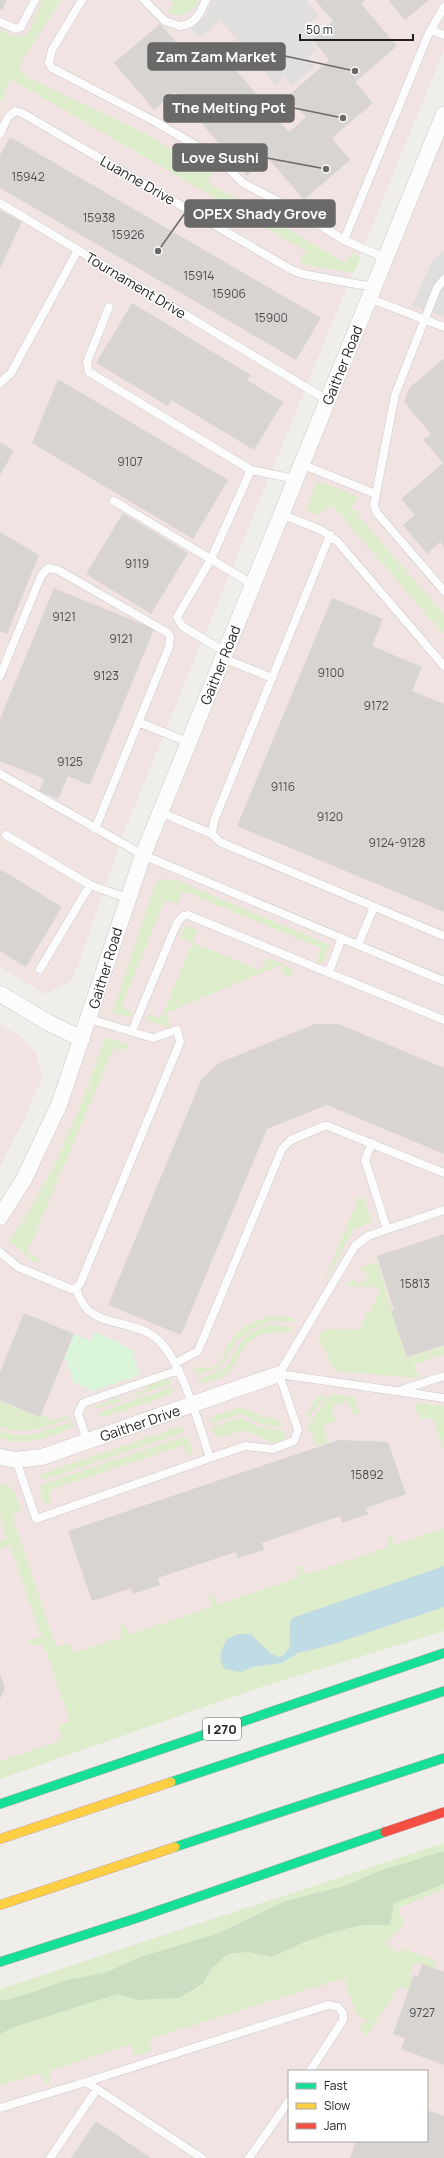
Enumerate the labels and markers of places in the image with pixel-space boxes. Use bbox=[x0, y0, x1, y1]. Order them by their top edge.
callout: Zam Zam Market bbox=[148, 43, 285, 70]
callout: The Melting Pot bbox=[164, 95, 294, 122]
callout: Love Sushi bbox=[173, 144, 267, 171]
callout: OPEX Shady Grove bbox=[185, 200, 335, 227]

